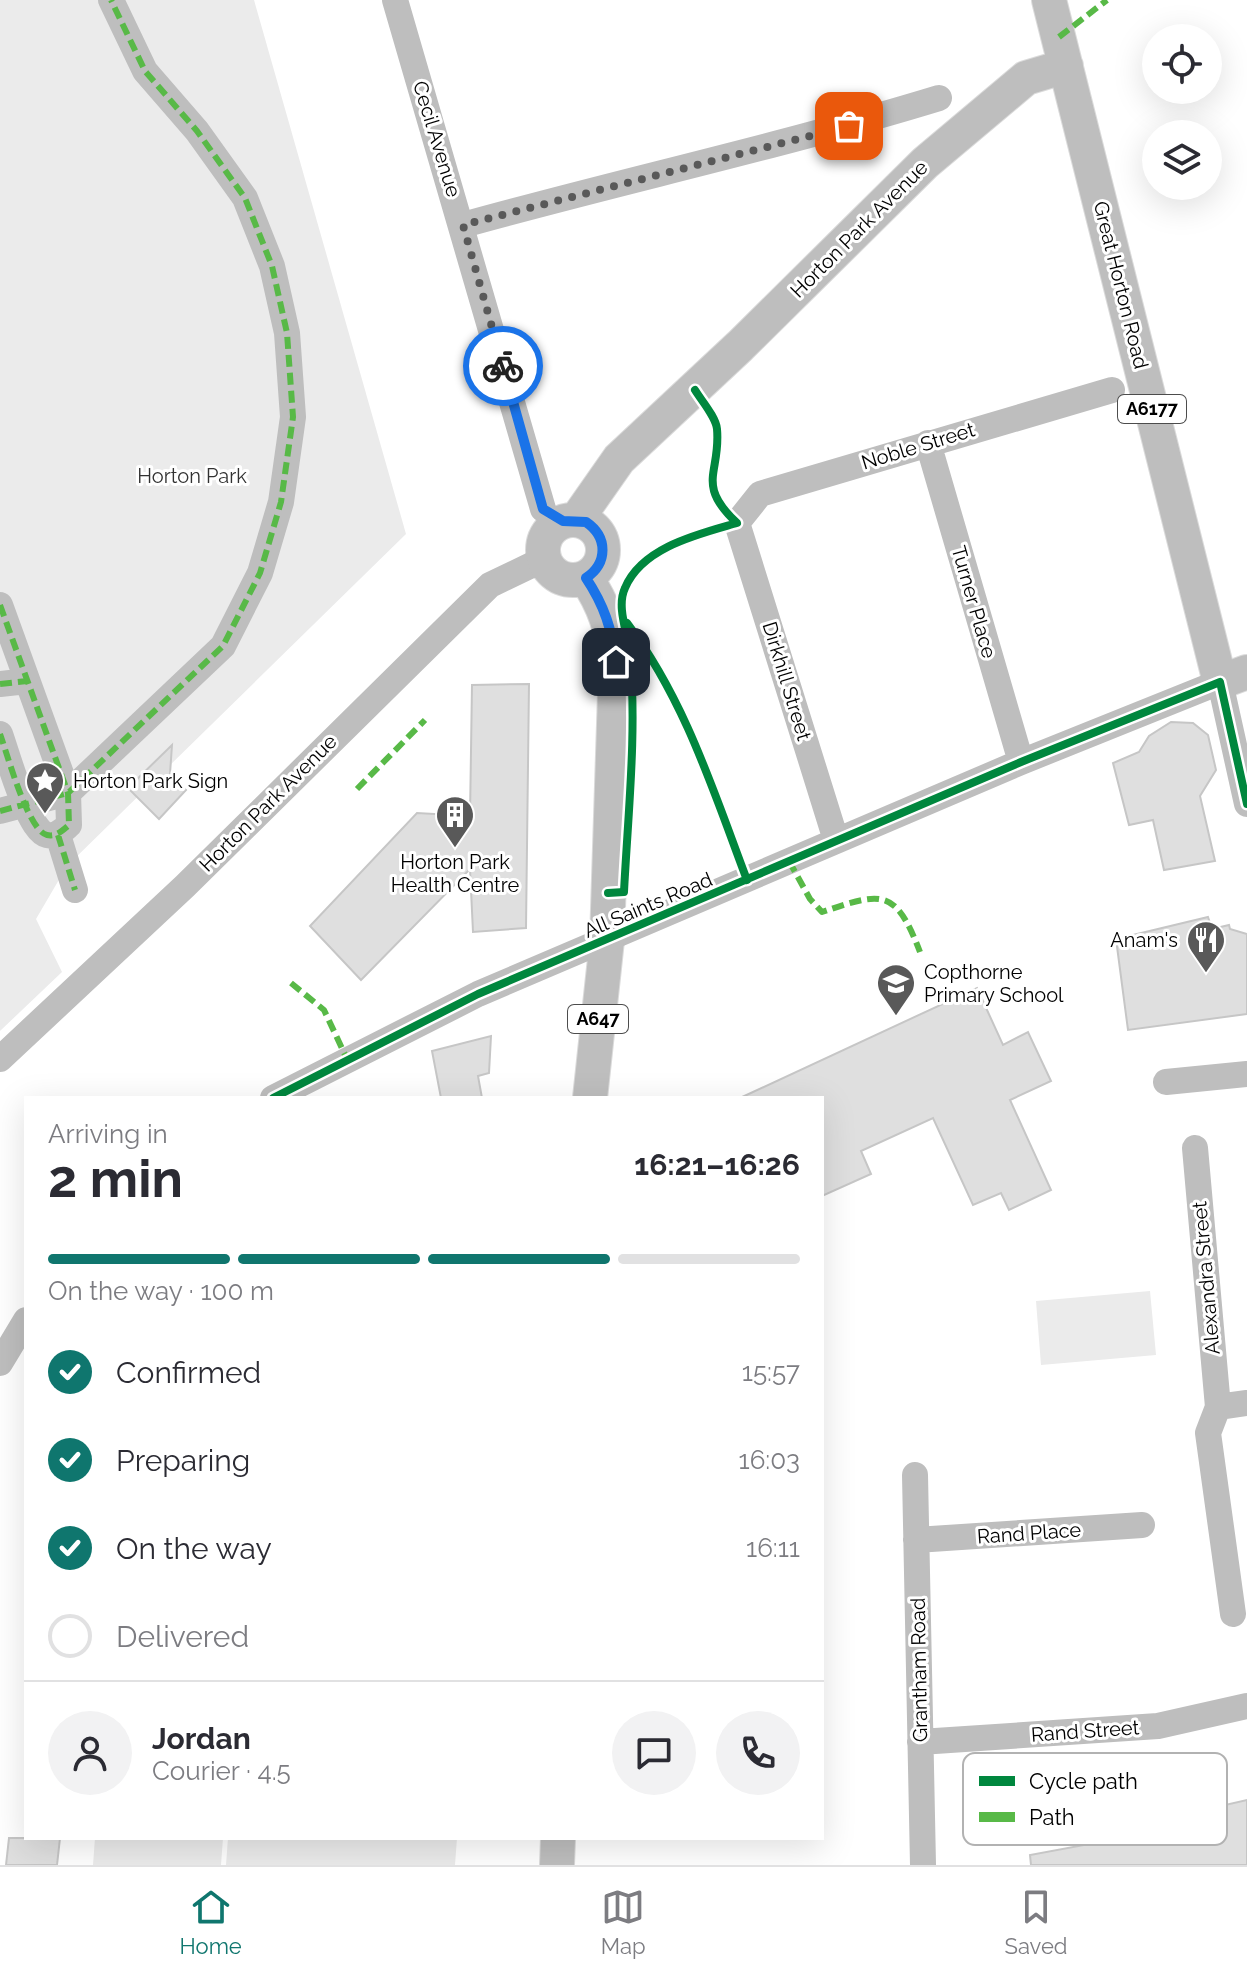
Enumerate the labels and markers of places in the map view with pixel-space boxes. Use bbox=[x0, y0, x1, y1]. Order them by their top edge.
pin bbox=[815, 92, 883, 160]
pin bbox=[582, 628, 650, 696]
place icon: Horton Park Sign bbox=[24, 760, 66, 815]
place label: Horton Park Sign bbox=[73, 769, 228, 793]
building icon: Horton Park Health Centre bbox=[434, 794, 476, 849]
place label: Horton Park Health Centre bbox=[391, 850, 519, 897]
restaurant icon: Anam's bbox=[1185, 919, 1227, 974]
place label: Anam's bbox=[1110, 928, 1178, 952]
place label: Copthorne Primary School bbox=[924, 960, 1064, 1007]
school or university icon: Copthorne Primary School bbox=[875, 962, 917, 1017]

